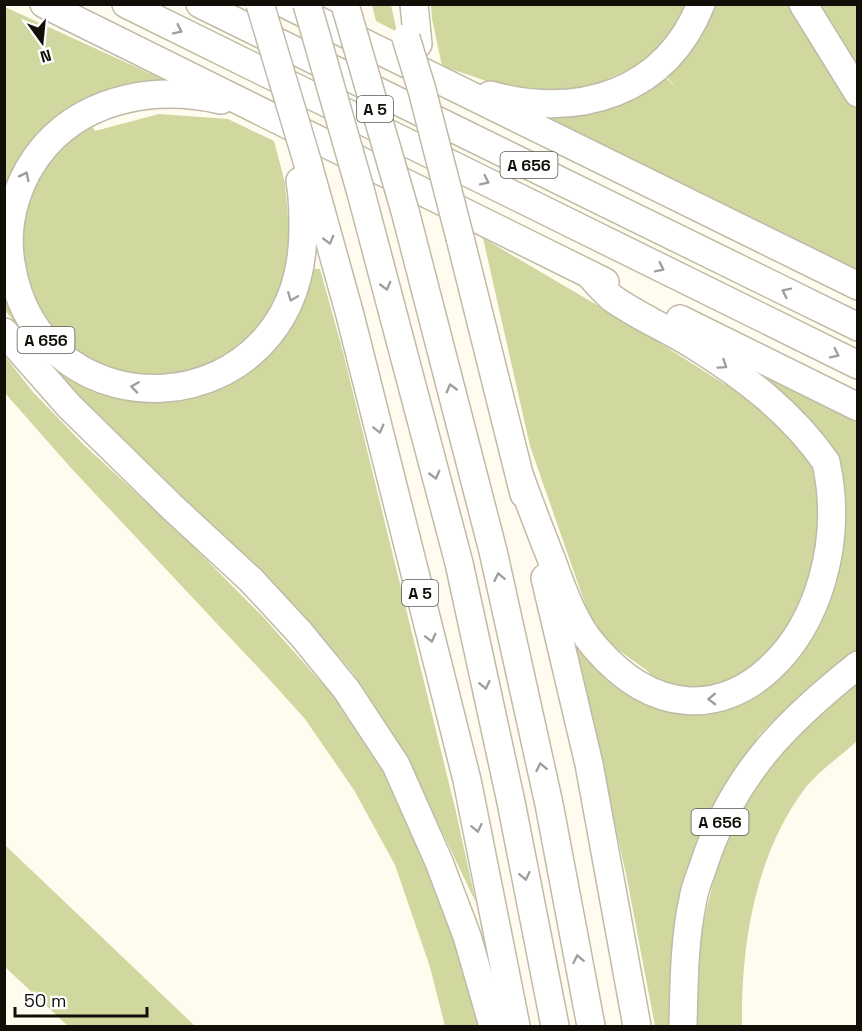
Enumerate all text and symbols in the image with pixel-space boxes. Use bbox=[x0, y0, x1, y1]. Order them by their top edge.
north arrow bbox=[12, 12, 72, 72]
one-way arrow bbox=[172, 23, 183, 35]
text: N bbox=[38, 44, 54, 68]
road number: A 5 bbox=[357, 96, 393, 122]
road number: A 656 bbox=[500, 152, 558, 178]
one-way arrow bbox=[18, 171, 30, 182]
one-way arrow bbox=[479, 174, 490, 186]
one-way arrow bbox=[322, 234, 334, 245]
one-way arrow bbox=[654, 260, 665, 272]
one-way arrow bbox=[378, 281, 391, 291]
one-way arrow bbox=[782, 287, 793, 299]
one-way arrow bbox=[287, 291, 299, 302]
road number: A 656 bbox=[18, 327, 74, 353]
one-way arrow bbox=[828, 347, 839, 358]
one-way arrow bbox=[717, 358, 728, 369]
one-way arrow bbox=[131, 381, 140, 393]
one-way arrow bbox=[445, 383, 458, 393]
one-way arrow bbox=[371, 424, 384, 434]
one-way arrow bbox=[428, 469, 441, 479]
one-way arrow bbox=[493, 572, 506, 582]
road number: A 5 bbox=[402, 580, 438, 606]
one-way arrow bbox=[424, 633, 437, 643]
one-way arrow bbox=[478, 679, 491, 689]
one-way arrow bbox=[708, 693, 717, 705]
one-way arrow bbox=[535, 763, 548, 773]
road number: A 656 bbox=[692, 809, 748, 835]
one-way arrow bbox=[470, 823, 483, 833]
one-way arrow bbox=[518, 870, 531, 880]
one-way arrow bbox=[572, 954, 585, 964]
scale bar bbox=[15, 980, 147, 1018]
text: 50 m bbox=[24, 989, 66, 1012]

